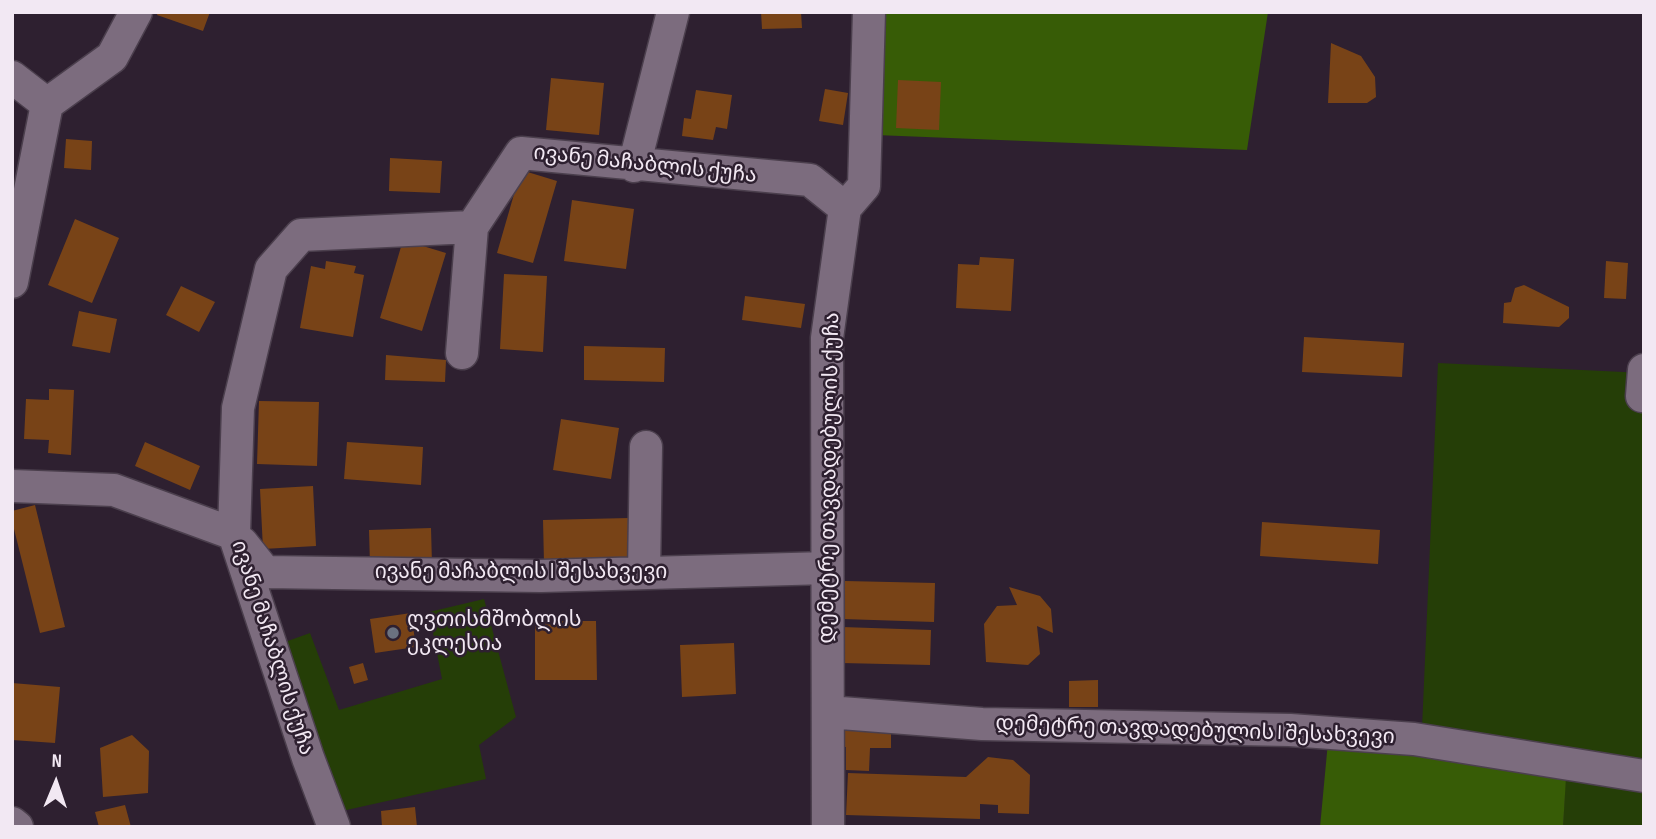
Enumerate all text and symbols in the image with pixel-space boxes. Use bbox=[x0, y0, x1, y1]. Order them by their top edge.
street label: ივანე მაჩაბლის ქუჩა bbox=[532, 141, 758, 189]
street label: დემეტრე თავდადებულის ქუჩა bbox=[815, 312, 845, 644]
street label: ივანე მაჩაბლის ქუჩა bbox=[225, 537, 319, 759]
street label: ივანე მაჩაბლის I შესახვევი bbox=[375, 560, 667, 586]
place label: ღვთისმშობლის ეკლესია bbox=[407, 608, 582, 658]
marker: ღვთისმშობლის ეკლესია bbox=[385, 625, 401, 641]
street label: დემეტრე თავდადებულის I შესახვევი bbox=[995, 711, 1395, 751]
north arrow bbox=[21, 748, 91, 818]
text: N bbox=[51, 750, 62, 773]

